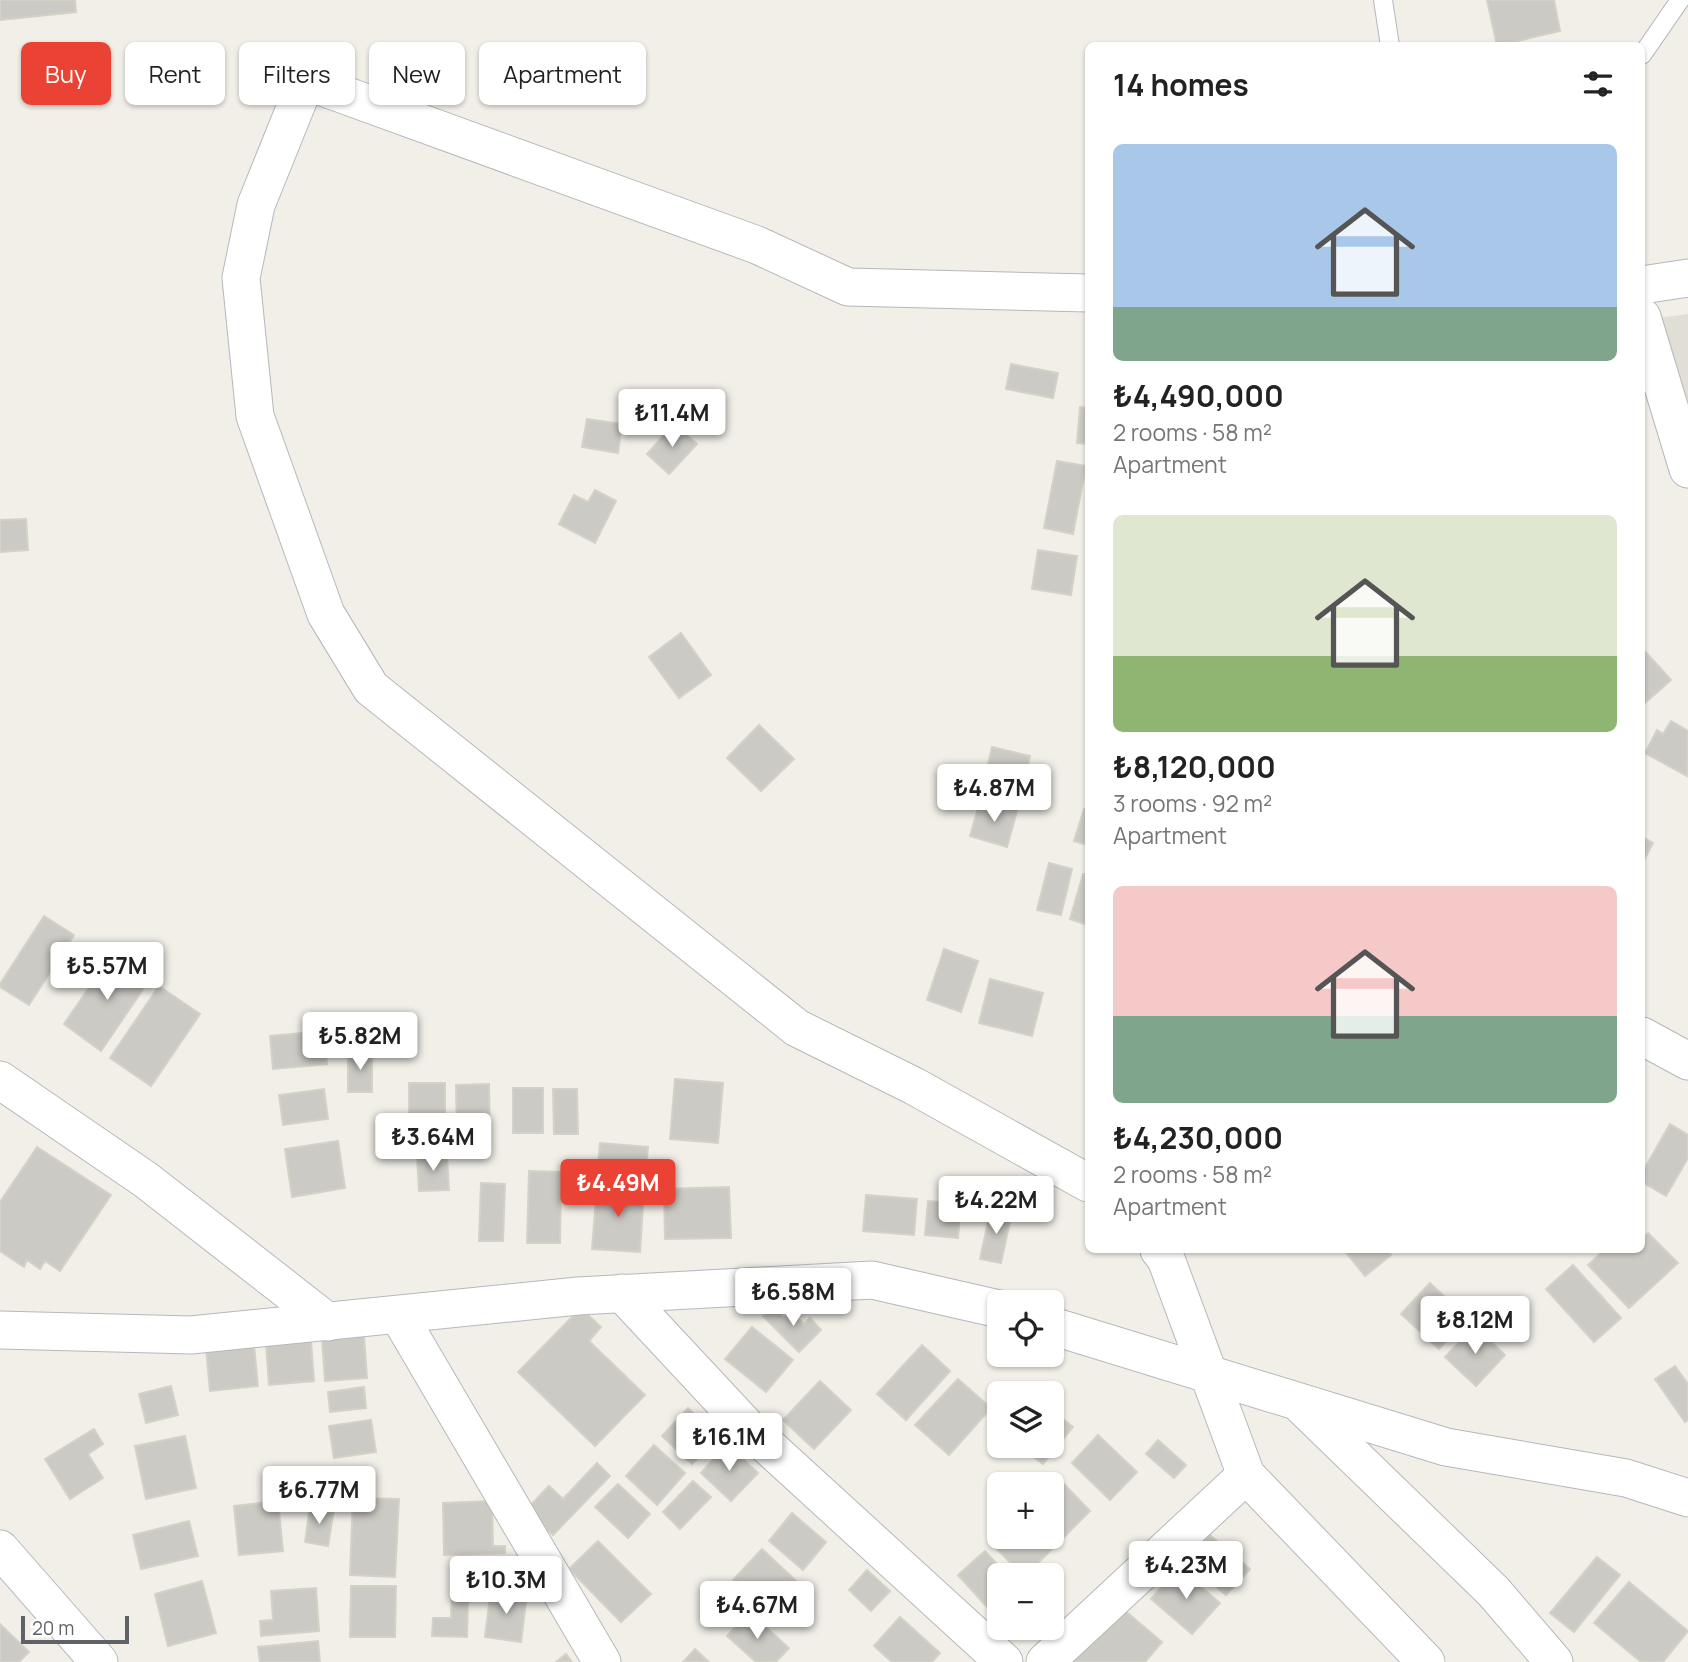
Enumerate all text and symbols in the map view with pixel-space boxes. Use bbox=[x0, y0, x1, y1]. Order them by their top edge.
chip: Buy bbox=[21, 42, 111, 105]
chip: Rent bbox=[125, 42, 225, 105]
chip: Filters bbox=[239, 42, 355, 105]
chip: New bbox=[369, 42, 465, 105]
chip: Apartment bbox=[479, 42, 646, 105]
text: 14 homes bbox=[1113, 64, 1249, 105]
icon: filters bbox=[1579, 65, 1617, 103]
icon: home bbox=[1302, 189, 1428, 315]
text: ₺4,490,000 bbox=[1113, 375, 1284, 416]
pin: ₺11.4M bbox=[615, 390, 729, 449]
text: ₺11.4M bbox=[634, 396, 710, 428]
text: 2 rooms · 58 m² bbox=[1113, 416, 1272, 448]
text: Apartment bbox=[1113, 448, 1227, 480]
icon: home bbox=[1302, 560, 1428, 686]
text: ₺8,120,000 bbox=[1113, 746, 1276, 787]
pin: ₺4.87M bbox=[937, 764, 1051, 824]
text: ₺4.87M bbox=[953, 771, 1035, 803]
text: 3 rooms · 92 m² bbox=[1113, 787, 1272, 819]
text: Apartment bbox=[1113, 819, 1227, 851]
icon: home bbox=[1302, 931, 1428, 1057]
pin: ₺5.57M bbox=[50, 942, 164, 1002]
text: ₺5.57M bbox=[66, 949, 148, 981]
pin: ₺5.82M bbox=[303, 1012, 417, 1072]
text: ₺5.82M bbox=[318, 1019, 402, 1051]
pin: ₺3.64M bbox=[376, 1114, 490, 1173]
text: ₺4,230,000 bbox=[1113, 1117, 1283, 1158]
text: ₺3.64M bbox=[391, 1120, 475, 1152]
text: 2 rooms · 58 m² bbox=[1113, 1158, 1272, 1190]
pin: ₺4.49M bbox=[561, 1160, 675, 1219]
text: ₺4.49M bbox=[576, 1166, 660, 1198]
pin: ₺4.22M bbox=[939, 1176, 1053, 1236]
text: ₺4.22M bbox=[955, 1183, 1037, 1215]
text: Apartment bbox=[1113, 1190, 1227, 1222]
pin: ₺6.58M bbox=[736, 1268, 850, 1328]
text: ₺6.58M bbox=[751, 1275, 835, 1307]
map controls bbox=[987, 1290, 1064, 1640]
button: locate bbox=[987, 1290, 1064, 1367]
pin: ₺8.12M bbox=[1418, 1296, 1532, 1356]
text: ₺8.12M bbox=[1437, 1303, 1513, 1335]
button: layers bbox=[987, 1381, 1064, 1458]
pin: ₺16.1M bbox=[672, 1414, 786, 1473]
text: ₺16.1M bbox=[692, 1420, 766, 1452]
pin: ₺6.77M bbox=[262, 1466, 376, 1526]
button: + bbox=[987, 1472, 1064, 1549]
text: ₺6.77M bbox=[279, 1473, 359, 1505]
pin: ₺4.23M bbox=[1129, 1542, 1243, 1601]
text: ₺4.23M bbox=[1145, 1548, 1227, 1580]
pin: ₺10.3M bbox=[449, 1556, 563, 1616]
text: ₺10.3M bbox=[466, 1563, 546, 1595]
button: − bbox=[987, 1563, 1064, 1640]
pin: ₺4.67M bbox=[700, 1582, 814, 1641]
text: ₺4.67M bbox=[716, 1588, 798, 1620]
scale bar bbox=[21, 1613, 130, 1645]
text: 20 m bbox=[32, 1615, 74, 1641]

